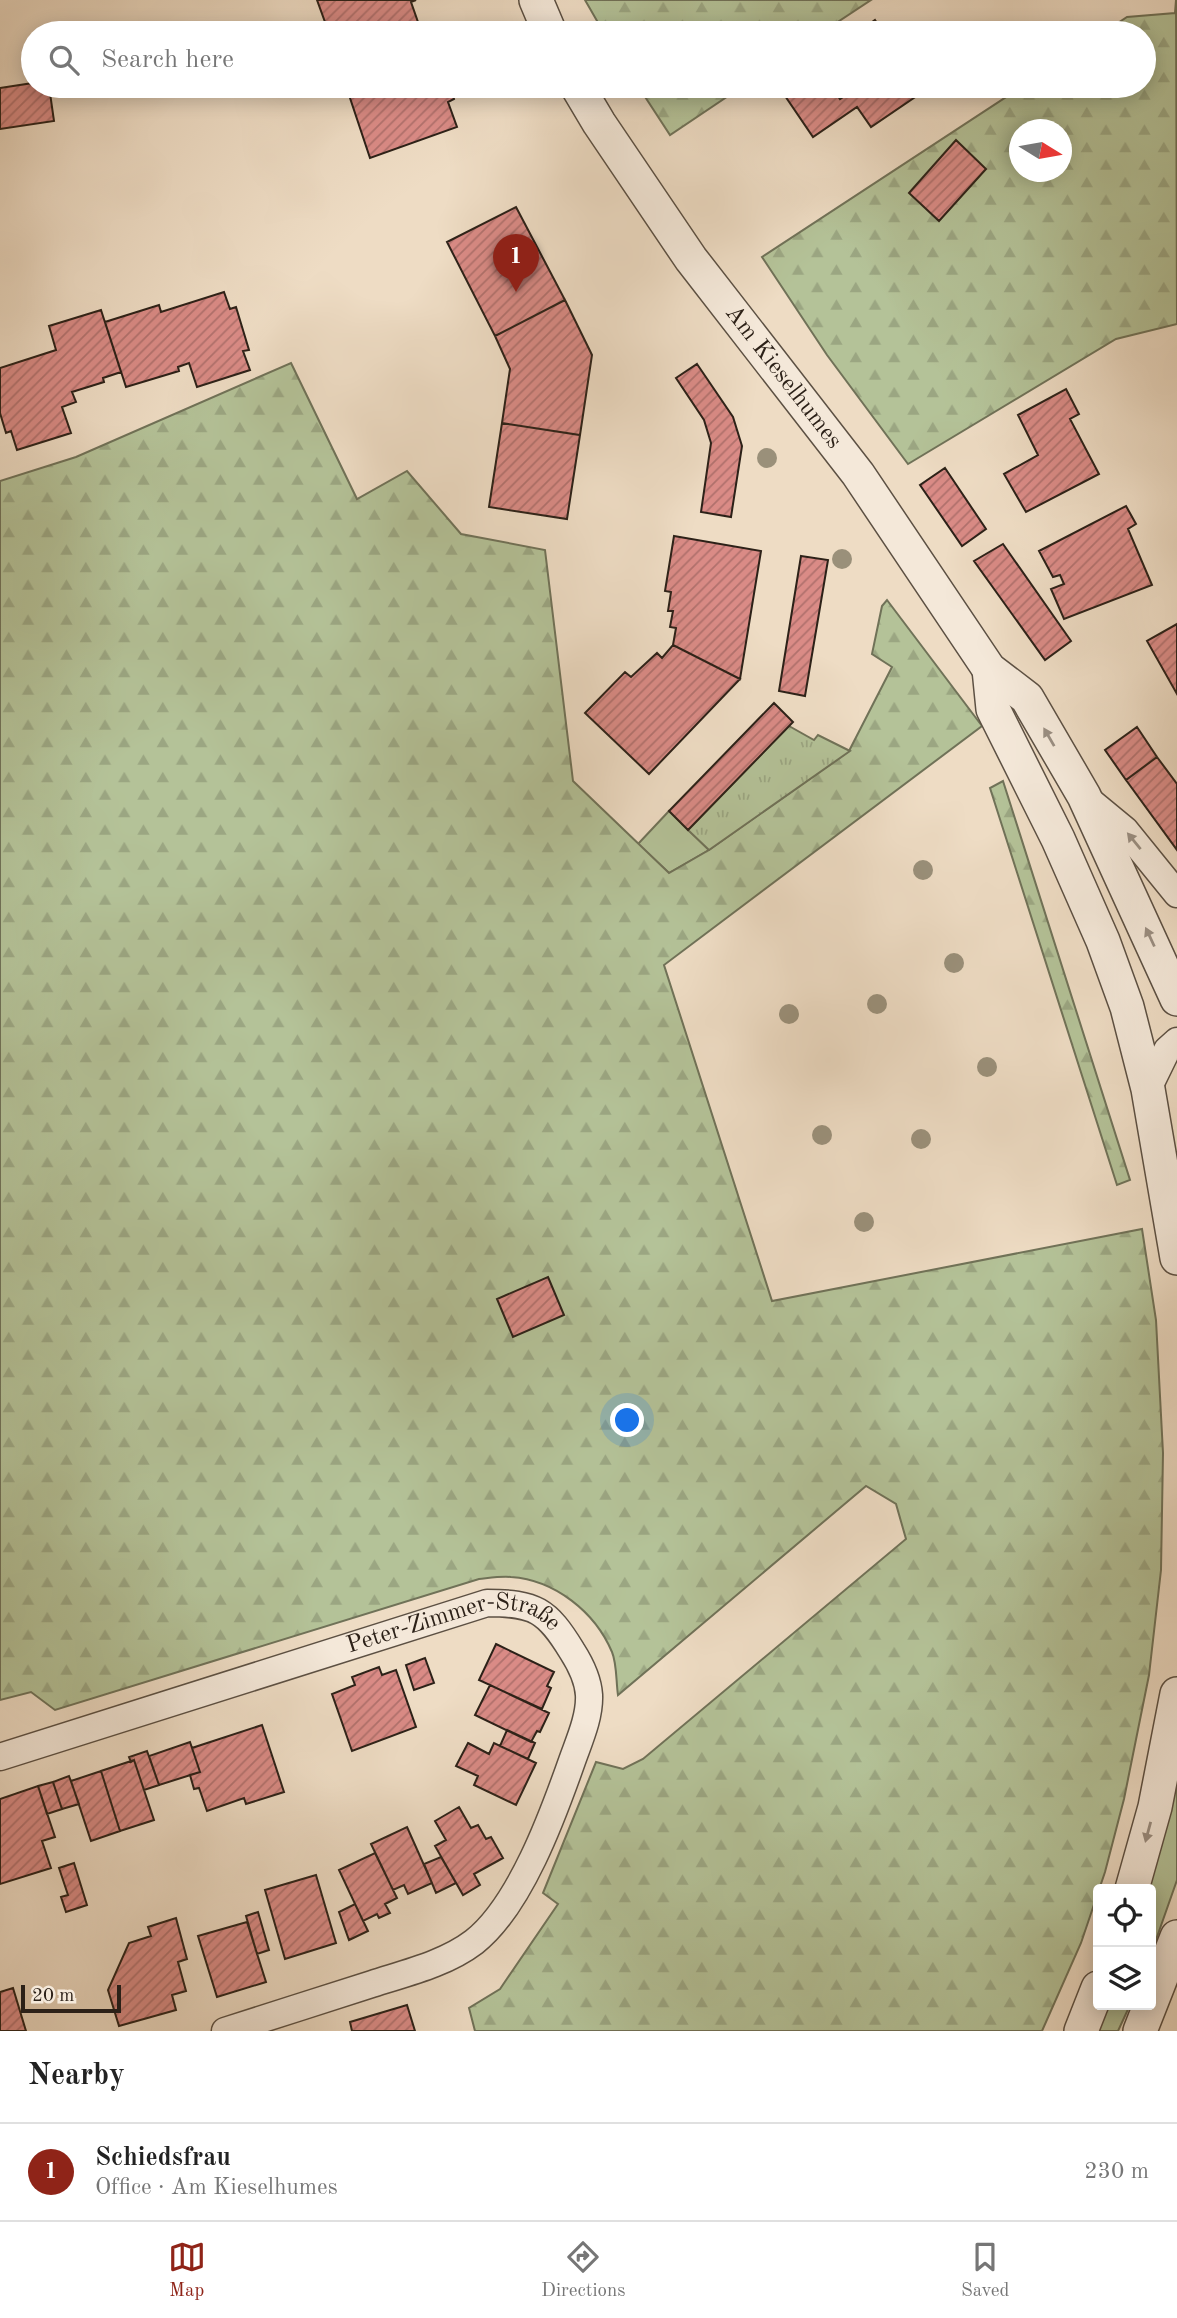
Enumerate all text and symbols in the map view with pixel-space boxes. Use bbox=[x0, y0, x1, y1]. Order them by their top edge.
search box bbox=[21, 21, 1156, 98]
icon: search bbox=[45, 41, 83, 79]
text: Search here bbox=[101, 47, 234, 73]
north arrow bbox=[1009, 119, 1072, 182]
pin: 1 bbox=[493, 234, 539, 292]
street label: Am Kieselhumes bbox=[720, 301, 846, 453]
one-way arrow bbox=[1043, 727, 1055, 746]
one-way arrow bbox=[1128, 832, 1142, 850]
one-way arrow bbox=[1144, 927, 1155, 947]
your location bbox=[610, 1403, 644, 1437]
street label: Peter-Zimmer-Straße bbox=[344, 1591, 565, 1659]
one-way arrow bbox=[1142, 1822, 1153, 1844]
map controls bbox=[1093, 1884, 1156, 2010]
button: locate bbox=[1093, 1884, 1156, 1947]
button: layers bbox=[1093, 1947, 1156, 2010]
scale bar bbox=[21, 1982, 121, 2014]
text: 20 m bbox=[32, 1987, 74, 2006]
text: Nearby bbox=[28, 2061, 125, 2091]
text: Schiedsfrau bbox=[95, 2145, 231, 2171]
text: 1 bbox=[44, 2160, 58, 2183]
text: 230 m bbox=[1084, 2160, 1149, 2183]
text: Office · Am Kieselhumes bbox=[95, 2176, 338, 2199]
tab: Map bbox=[168, 2238, 206, 2303]
tab: Directions bbox=[541, 2238, 626, 2303]
tab: Saved bbox=[961, 2238, 1009, 2303]

